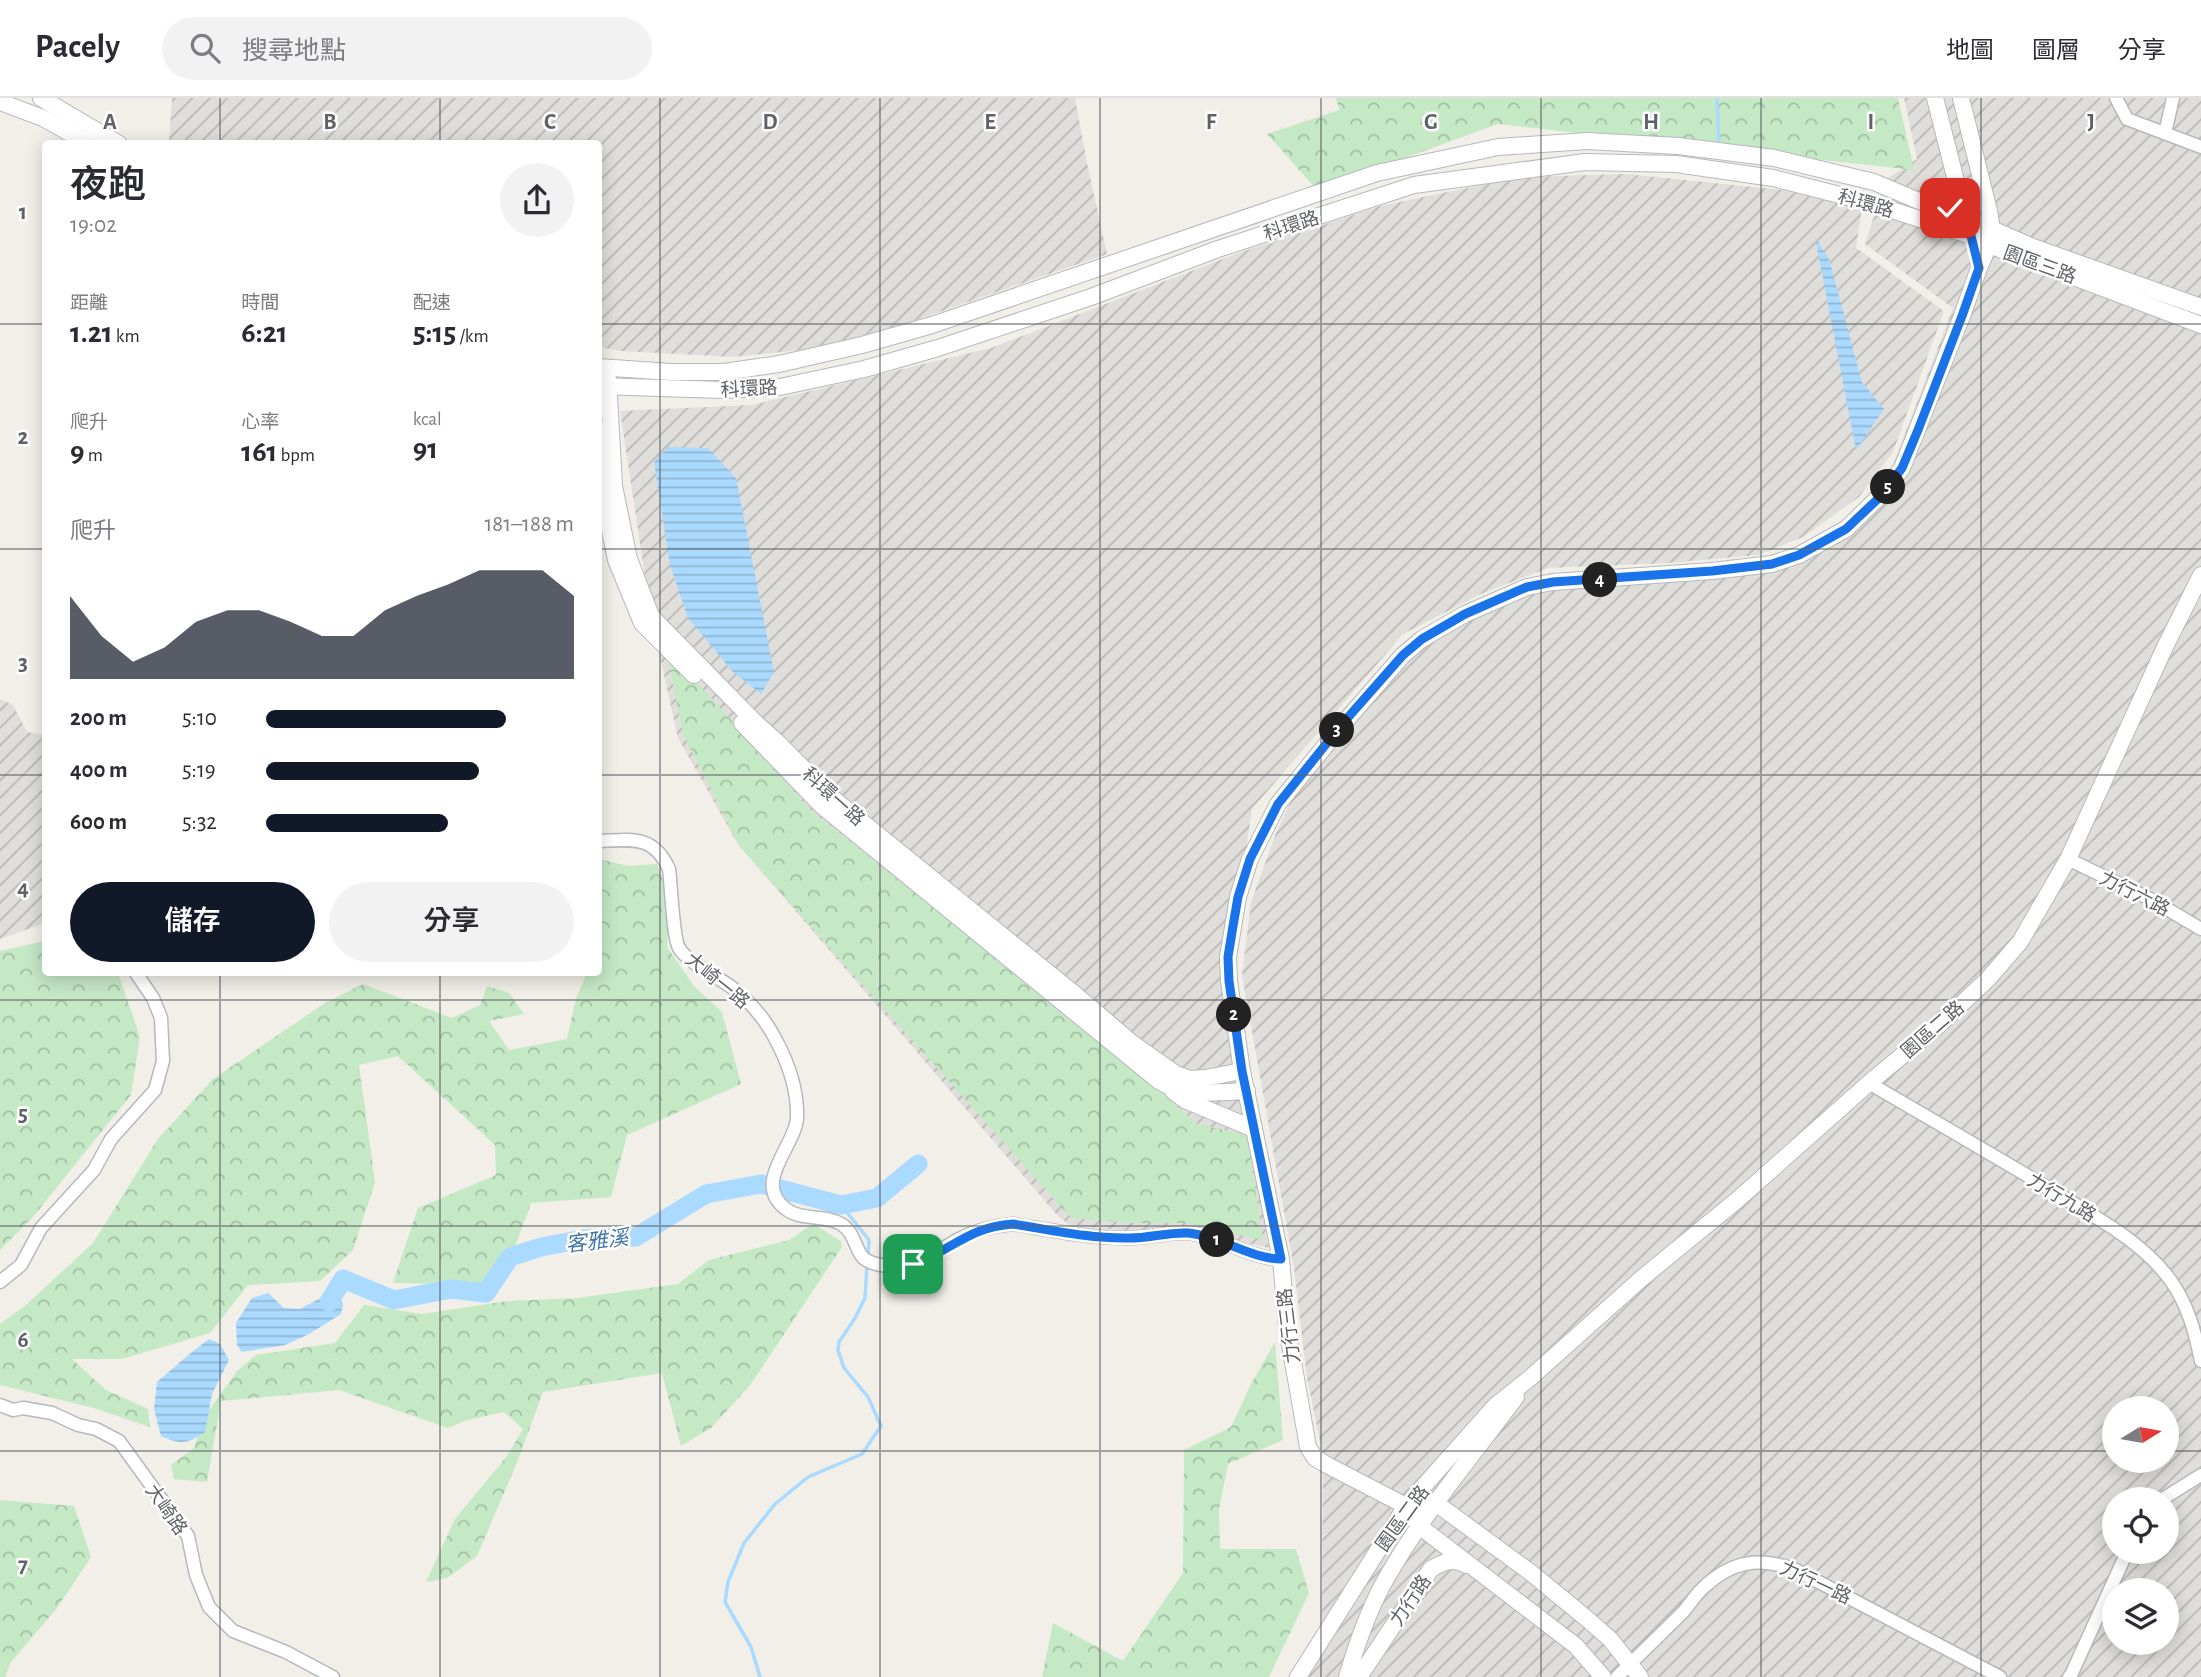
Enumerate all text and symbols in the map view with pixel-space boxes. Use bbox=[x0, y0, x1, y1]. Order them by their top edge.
search box bbox=[162, 17, 652, 80]
icon: search bbox=[186, 29, 224, 67]
text: Pacely bbox=[35, 31, 120, 64]
text: 搜尋地點 bbox=[242, 38, 346, 64]
text: 地圖 bbox=[1946, 39, 1994, 63]
text: 圖層 bbox=[2032, 39, 2080, 63]
text: 分享 bbox=[2118, 39, 2166, 63]
text: A bbox=[103, 111, 117, 134]
text: B bbox=[323, 111, 337, 134]
text: C bbox=[544, 111, 556, 134]
text: D bbox=[762, 111, 778, 134]
text: E bbox=[984, 111, 996, 134]
text: F bbox=[1206, 111, 1217, 134]
text: G bbox=[1424, 111, 1438, 134]
text: H bbox=[1643, 111, 1659, 134]
text: I bbox=[1868, 111, 1874, 134]
text: J bbox=[2087, 111, 2095, 134]
button: share bbox=[500, 163, 574, 237]
text: 夜跑 bbox=[70, 167, 146, 205]
pin bbox=[1920, 178, 1980, 238]
street label: 科環路 bbox=[1836, 186, 1896, 221]
icon: check bbox=[1931, 189, 1969, 227]
text: 1 bbox=[19, 201, 27, 224]
street label: 科環路 bbox=[1261, 207, 1322, 244]
text: 19:02 bbox=[70, 214, 117, 237]
street label: 園區三路 bbox=[2001, 243, 2079, 287]
text: 距離 bbox=[70, 294, 108, 313]
text: 時間 bbox=[241, 294, 279, 313]
text: 配速 bbox=[413, 294, 451, 313]
text: 1.21 bbox=[70, 318, 113, 348]
text: 6:21 bbox=[241, 318, 288, 348]
text: 5:15 bbox=[413, 318, 456, 348]
text: km bbox=[113, 327, 140, 346]
text: /km bbox=[456, 327, 489, 346]
street label: 科環路 bbox=[720, 377, 778, 400]
text: kcal bbox=[413, 410, 442, 429]
text: 爬升 bbox=[70, 413, 108, 432]
text: 心率 bbox=[241, 413, 279, 432]
text: 2 bbox=[18, 426, 29, 449]
text: 91 bbox=[413, 434, 438, 464]
text: 9 bbox=[70, 437, 85, 467]
text: 161 bbox=[241, 437, 277, 467]
text: m bbox=[85, 446, 103, 465]
text: bpm bbox=[277, 446, 315, 465]
pin: 5 bbox=[1870, 470, 1906, 504]
text: 5 bbox=[1883, 477, 1892, 496]
text: 181–188 m bbox=[484, 513, 574, 536]
text: 爬升 bbox=[70, 520, 116, 543]
pin: 4 bbox=[1582, 562, 1618, 598]
text: 4 bbox=[1595, 570, 1604, 589]
text: 3 bbox=[18, 652, 28, 675]
text: 200 m bbox=[70, 707, 127, 730]
text: 5:10 bbox=[182, 707, 217, 730]
pin: 3 bbox=[1320, 712, 1354, 748]
text: 3 bbox=[1332, 720, 1341, 739]
text: 400 m bbox=[70, 759, 128, 782]
text: 5:19 bbox=[182, 759, 216, 782]
street label: 科環一路 bbox=[798, 763, 869, 830]
text: 600 m bbox=[70, 811, 127, 834]
text: 5:32 bbox=[182, 811, 217, 834]
street label: 力行六路 bbox=[2096, 867, 2173, 920]
text: 4 bbox=[17, 877, 29, 900]
button: 儲存 bbox=[70, 882, 315, 962]
button: 分享 bbox=[329, 882, 574, 962]
street label: 大崎一路 bbox=[682, 949, 753, 1012]
street label: 園區二路 bbox=[1897, 997, 1968, 1062]
pin: 2 bbox=[1216, 998, 1252, 1032]
text: 2 bbox=[1229, 1005, 1238, 1024]
text: 5 bbox=[18, 1103, 28, 1126]
street label: 力行九路 bbox=[2024, 1169, 2100, 1226]
pin: 1 bbox=[1200, 1222, 1234, 1258]
water label: 客雅溪 bbox=[564, 1226, 633, 1256]
text: 1 bbox=[1213, 1230, 1220, 1249]
pin bbox=[883, 1234, 943, 1294]
icon: arrive bbox=[894, 1245, 932, 1283]
street label: 力行三路 bbox=[1273, 1287, 1304, 1365]
text: 6 bbox=[17, 1329, 29, 1352]
north arrow bbox=[2102, 1396, 2179, 1474]
map controls bbox=[2102, 1396, 2179, 1655]
street label: 大崎路 bbox=[142, 1480, 191, 1539]
street label: 園區二路 bbox=[1372, 1482, 1433, 1555]
button: locate bbox=[2102, 1487, 2179, 1564]
text: 7 bbox=[18, 1554, 28, 1577]
street label: 力行一路 bbox=[1777, 1557, 1855, 1608]
street label: 力行路 bbox=[1386, 1571, 1435, 1630]
button: layers bbox=[2102, 1578, 2179, 1655]

